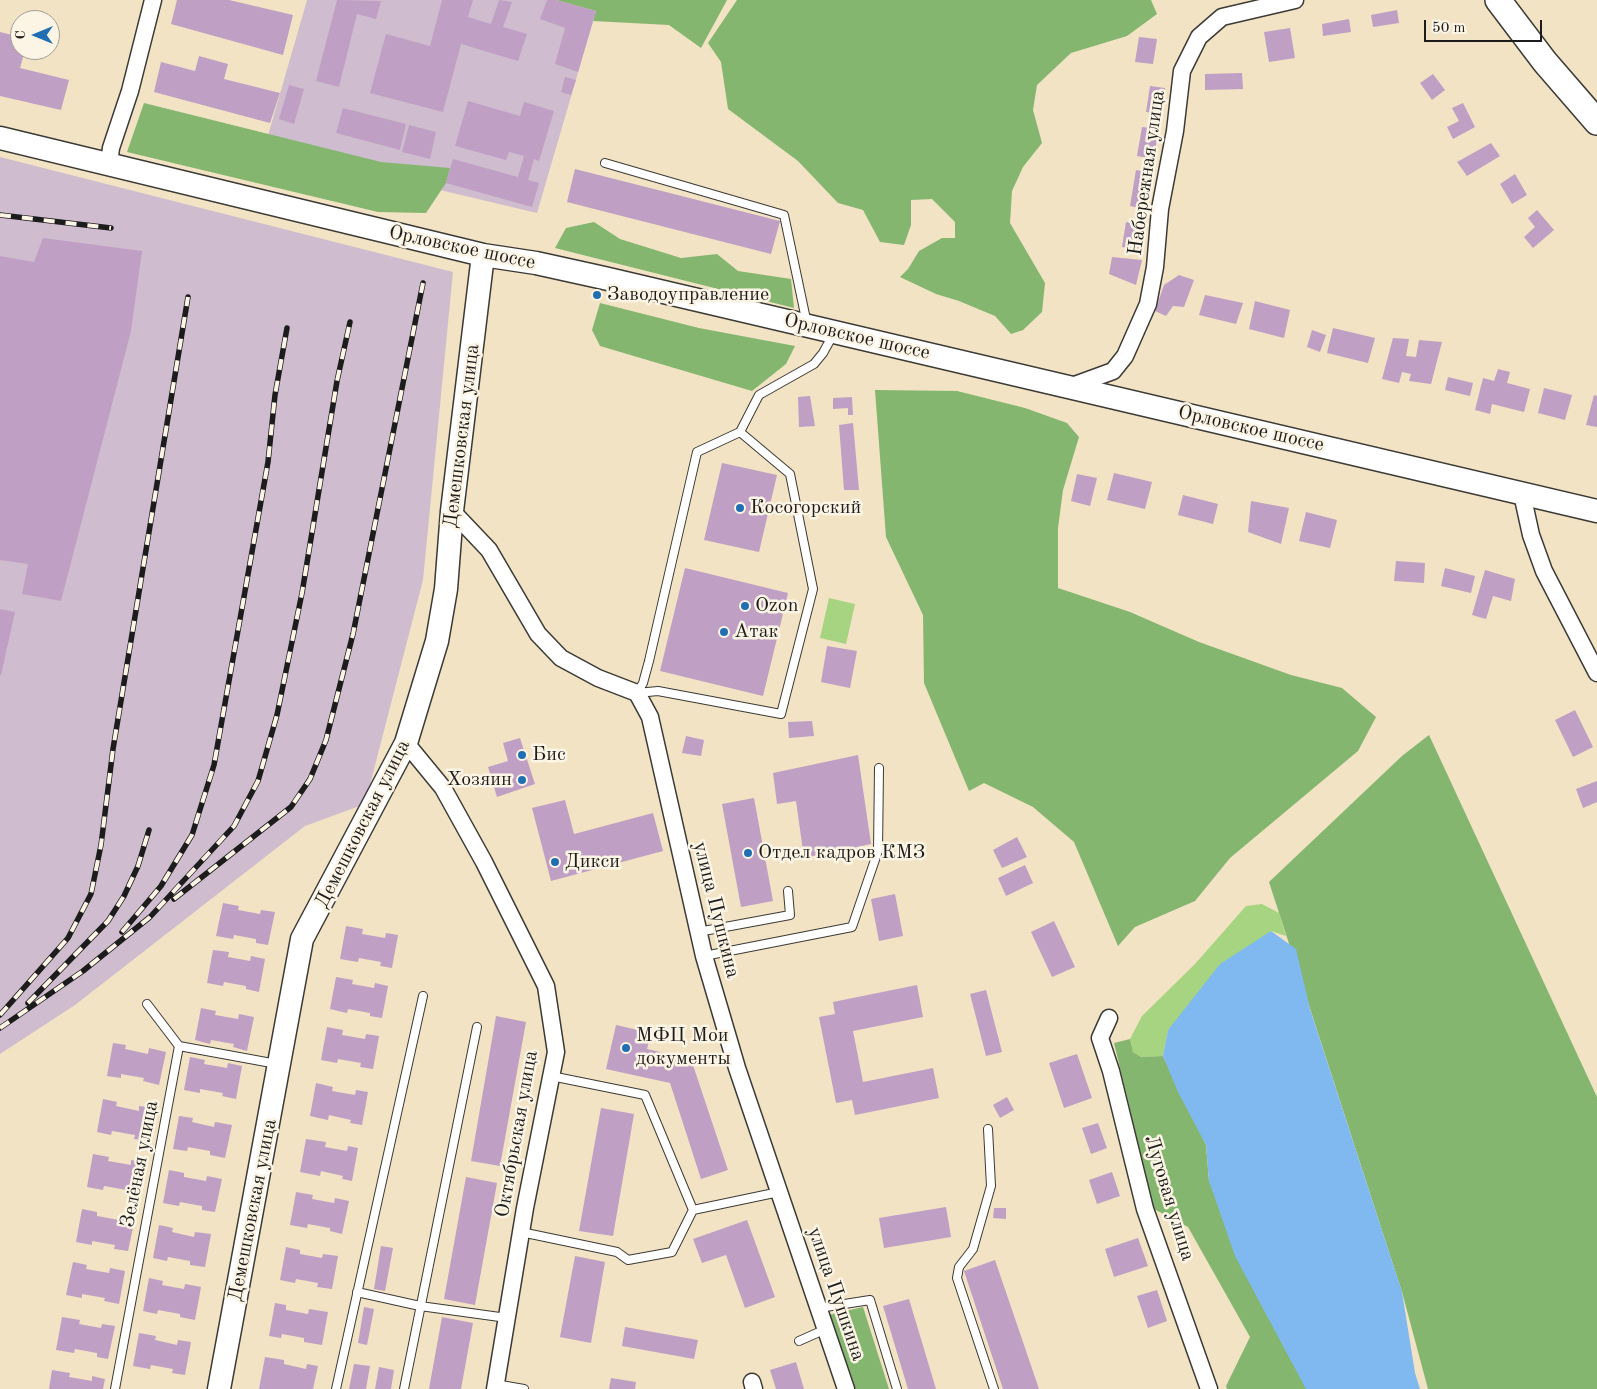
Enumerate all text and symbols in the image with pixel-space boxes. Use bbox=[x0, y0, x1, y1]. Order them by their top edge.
north arrow bbox=[10, 10, 60, 60]
scale bar bbox=[1427, 10, 1544, 42]
text: 50 m bbox=[1432, 21, 1466, 36]
text: С bbox=[14, 30, 28, 40]
street label: Набережная улица bbox=[1124, 89, 1170, 257]
street label: Орловское шоссе bbox=[387, 221, 537, 275]
place label: Заводоуправление bbox=[607, 283, 769, 307]
marker: Заводоуправление bbox=[591, 289, 603, 301]
street label: Орловское шоссе bbox=[782, 309, 932, 365]
street label: Демешковская улица bbox=[439, 343, 485, 529]
street label: Орловское шоссе bbox=[1176, 401, 1326, 457]
place label: Косогорский bbox=[750, 496, 861, 520]
marker: Косогорский bbox=[734, 502, 746, 514]
place label: Ozon bbox=[755, 594, 799, 618]
marker: Ozon bbox=[739, 600, 751, 612]
place label: Атак bbox=[734, 620, 779, 644]
marker: Атак bbox=[718, 626, 730, 638]
street label: Демешковская улица bbox=[310, 736, 416, 912]
place label: Бис bbox=[532, 743, 566, 767]
marker: Бис bbox=[516, 749, 528, 761]
place label: Хозяин bbox=[447, 768, 512, 792]
marker: Хозяин bbox=[516, 774, 528, 786]
street label: улица Пушкина bbox=[687, 839, 745, 981]
place label: Отдел кадров КМЗ bbox=[758, 841, 925, 865]
marker: Отдел кадров КМЗ bbox=[742, 847, 754, 859]
place label: Дикси bbox=[565, 850, 620, 874]
marker: Дикси bbox=[549, 856, 561, 868]
place label: МФЦ Мои документы bbox=[636, 1024, 731, 1071]
marker: МФЦ Мои документы bbox=[620, 1042, 632, 1054]
street label: Октябрьская улица bbox=[490, 1049, 544, 1219]
street label: Зелёная улица bbox=[116, 1098, 164, 1230]
street label: Демешковская улица bbox=[224, 1117, 282, 1303]
street label: Луговая улица bbox=[1138, 1132, 1200, 1264]
street label: улица Пушкина bbox=[802, 1224, 870, 1364]

